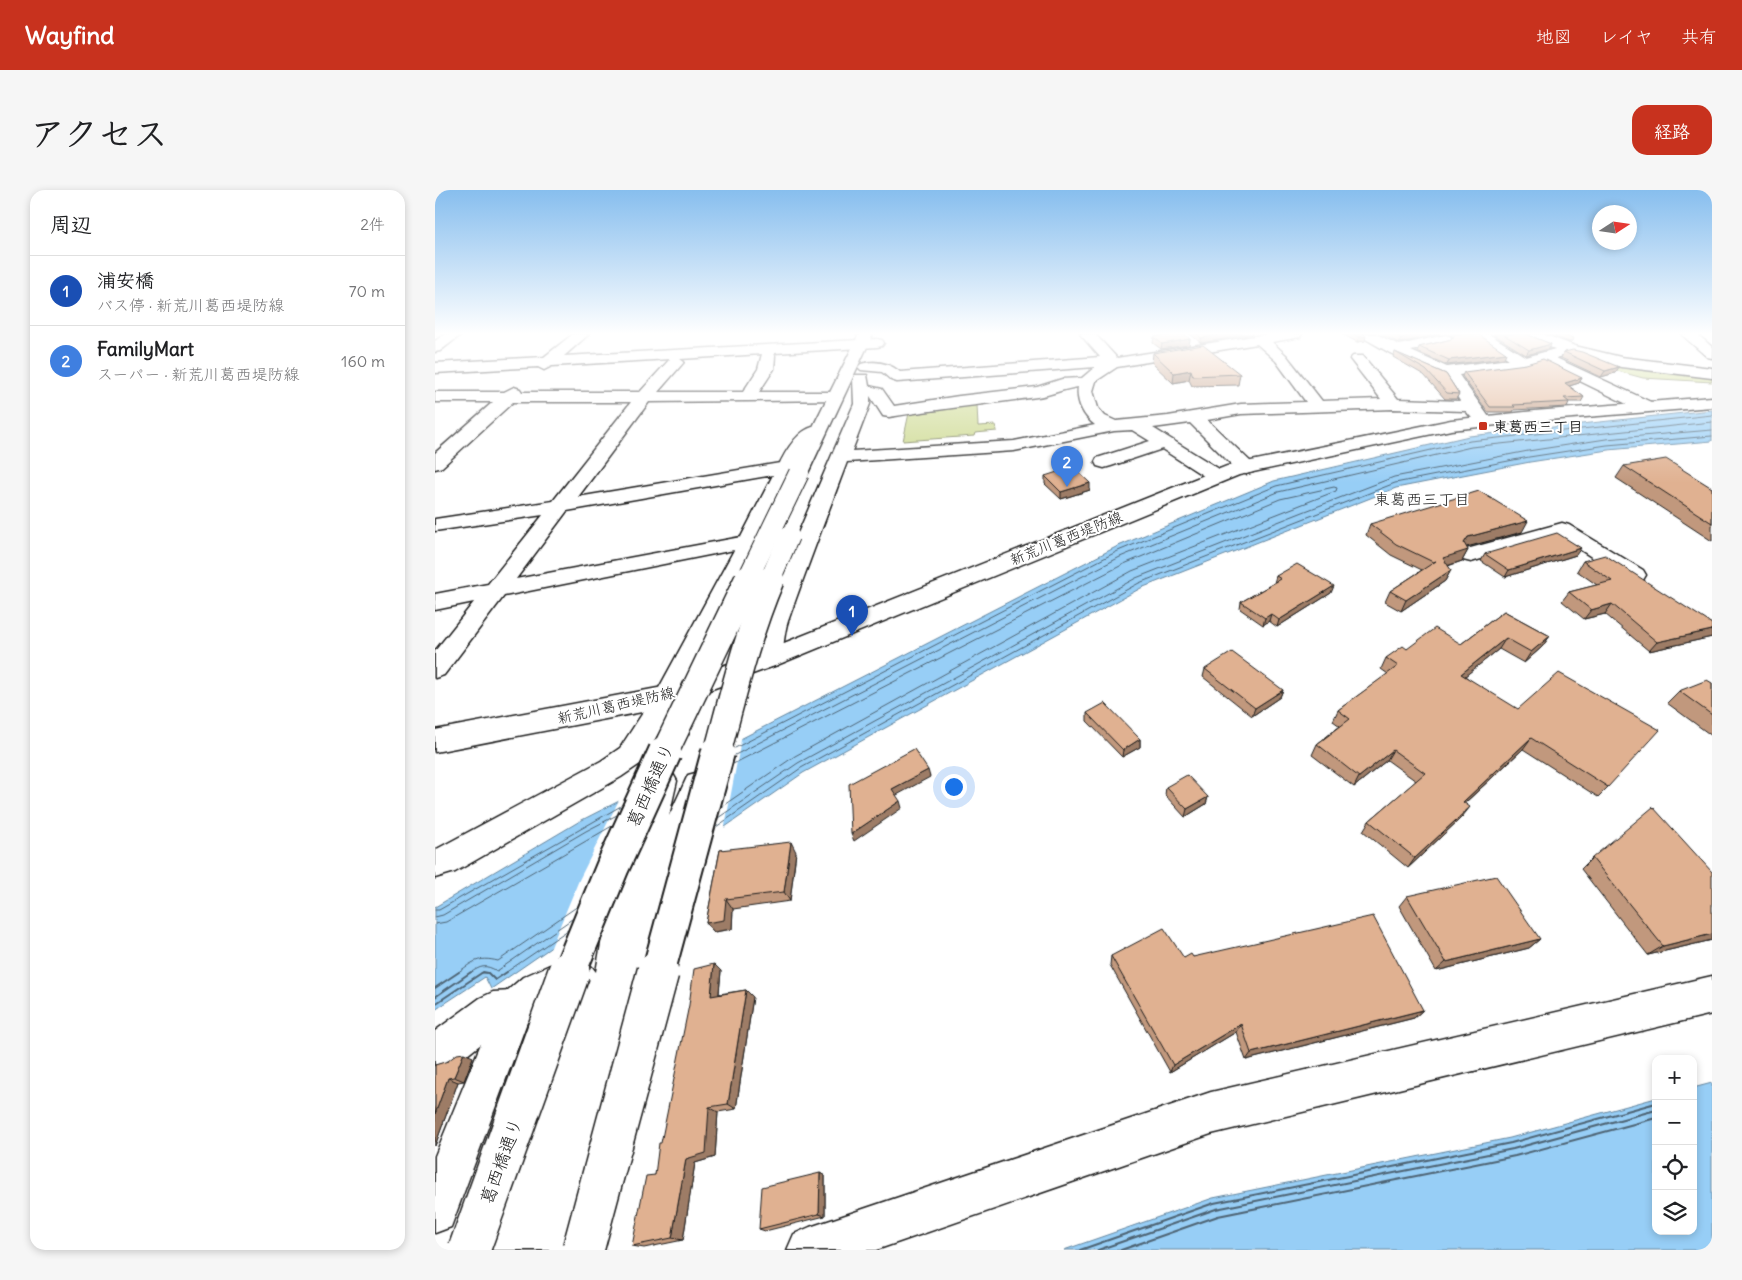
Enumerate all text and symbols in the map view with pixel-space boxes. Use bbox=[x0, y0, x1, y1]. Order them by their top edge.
text: Wayfind bbox=[25, 20, 114, 50]
text: 地図 bbox=[1536, 25, 1572, 48]
text: レイヤ bbox=[1600, 25, 1653, 48]
text: 共有 bbox=[1681, 25, 1717, 48]
button: 経路 bbox=[1632, 105, 1712, 155]
text: アクセス bbox=[30, 111, 168, 155]
north arrow bbox=[1592, 205, 1637, 250]
text: 周辺 bbox=[50, 211, 92, 238]
text: 2件 bbox=[360, 214, 385, 234]
text: 浦安橋 bbox=[97, 268, 154, 292]
text: 1 bbox=[63, 281, 69, 301]
text: 70 m bbox=[349, 281, 385, 301]
text: バス停 · 新荒川葛西堤防線 bbox=[97, 295, 284, 315]
text: FamilyMart bbox=[97, 337, 194, 361]
text: 2 bbox=[62, 351, 70, 371]
text: 160 m bbox=[341, 351, 385, 371]
text: スーパー · 新荒川葛西堤防線 bbox=[97, 364, 300, 384]
place label: 東葛西三丁目 bbox=[1493, 417, 1583, 436]
marker: 東葛西三丁目 bbox=[1477, 420, 1489, 432]
pin: 2 bbox=[1051, 446, 1083, 487]
district label: 東葛西三丁目 bbox=[1374, 489, 1470, 509]
street label: 新荒川葛西堤防線 bbox=[1007, 507, 1125, 569]
pin: 1 bbox=[836, 595, 868, 636]
street label: 新荒川葛西堤防線 bbox=[555, 682, 677, 728]
street label: 葛西橋通り bbox=[621, 739, 679, 831]
your location bbox=[941, 774, 967, 800]
map controls bbox=[1652, 1055, 1697, 1235]
button: + bbox=[1652, 1055, 1697, 1100]
button: − bbox=[1652, 1100, 1697, 1145]
street label: 葛西橋通り bbox=[475, 1115, 527, 1207]
button: locate bbox=[1652, 1145, 1697, 1190]
button: layers bbox=[1652, 1190, 1697, 1235]

